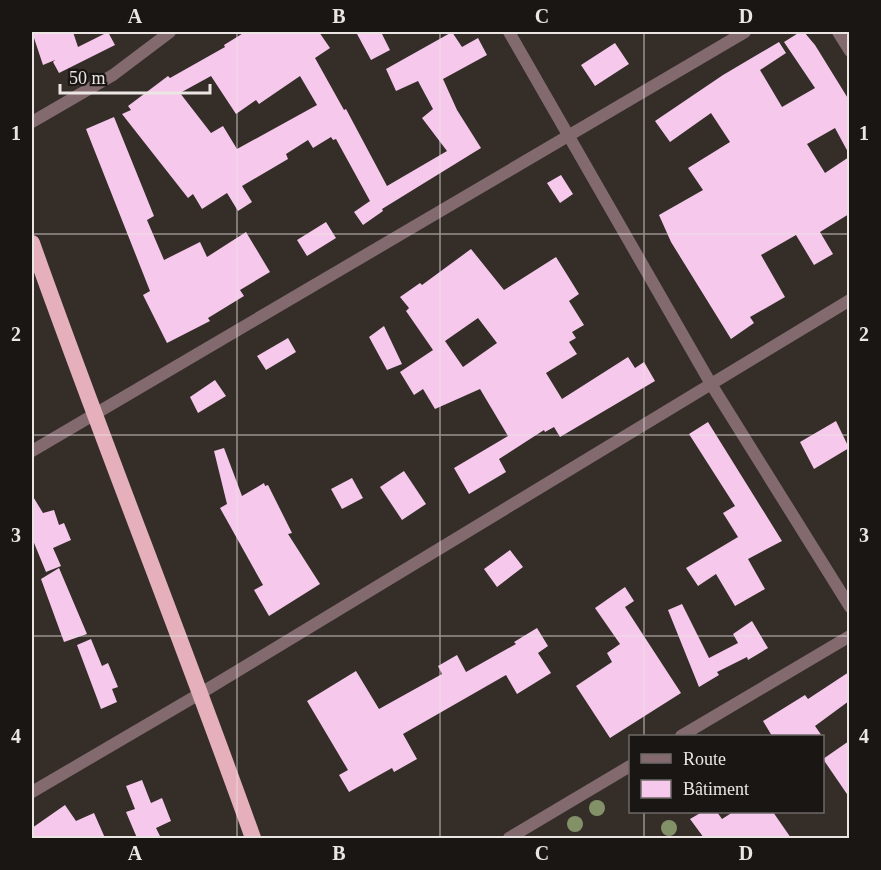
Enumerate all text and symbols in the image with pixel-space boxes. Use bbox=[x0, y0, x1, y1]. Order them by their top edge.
text: A bbox=[128, 5, 143, 27]
text: B bbox=[332, 5, 346, 27]
text: C bbox=[535, 5, 549, 27]
text: D bbox=[739, 5, 753, 27]
scale bar bbox=[60, 57, 210, 95]
text: 50 m bbox=[69, 68, 106, 88]
text: 1 bbox=[11, 122, 21, 144]
text: 1 bbox=[859, 122, 869, 144]
text: 2 bbox=[11, 323, 21, 345]
text: 2 bbox=[859, 323, 869, 345]
text: 3 bbox=[11, 524, 21, 546]
text: 3 bbox=[859, 524, 869, 546]
text: 4 bbox=[11, 725, 21, 747]
text: 4 bbox=[859, 725, 869, 747]
legend bbox=[629, 735, 824, 813]
text: Route bbox=[683, 749, 726, 769]
text: Bâtiment bbox=[683, 779, 749, 799]
text: A bbox=[128, 842, 143, 864]
text: B bbox=[332, 842, 346, 864]
text: C bbox=[535, 842, 549, 864]
text: D bbox=[739, 842, 753, 864]

